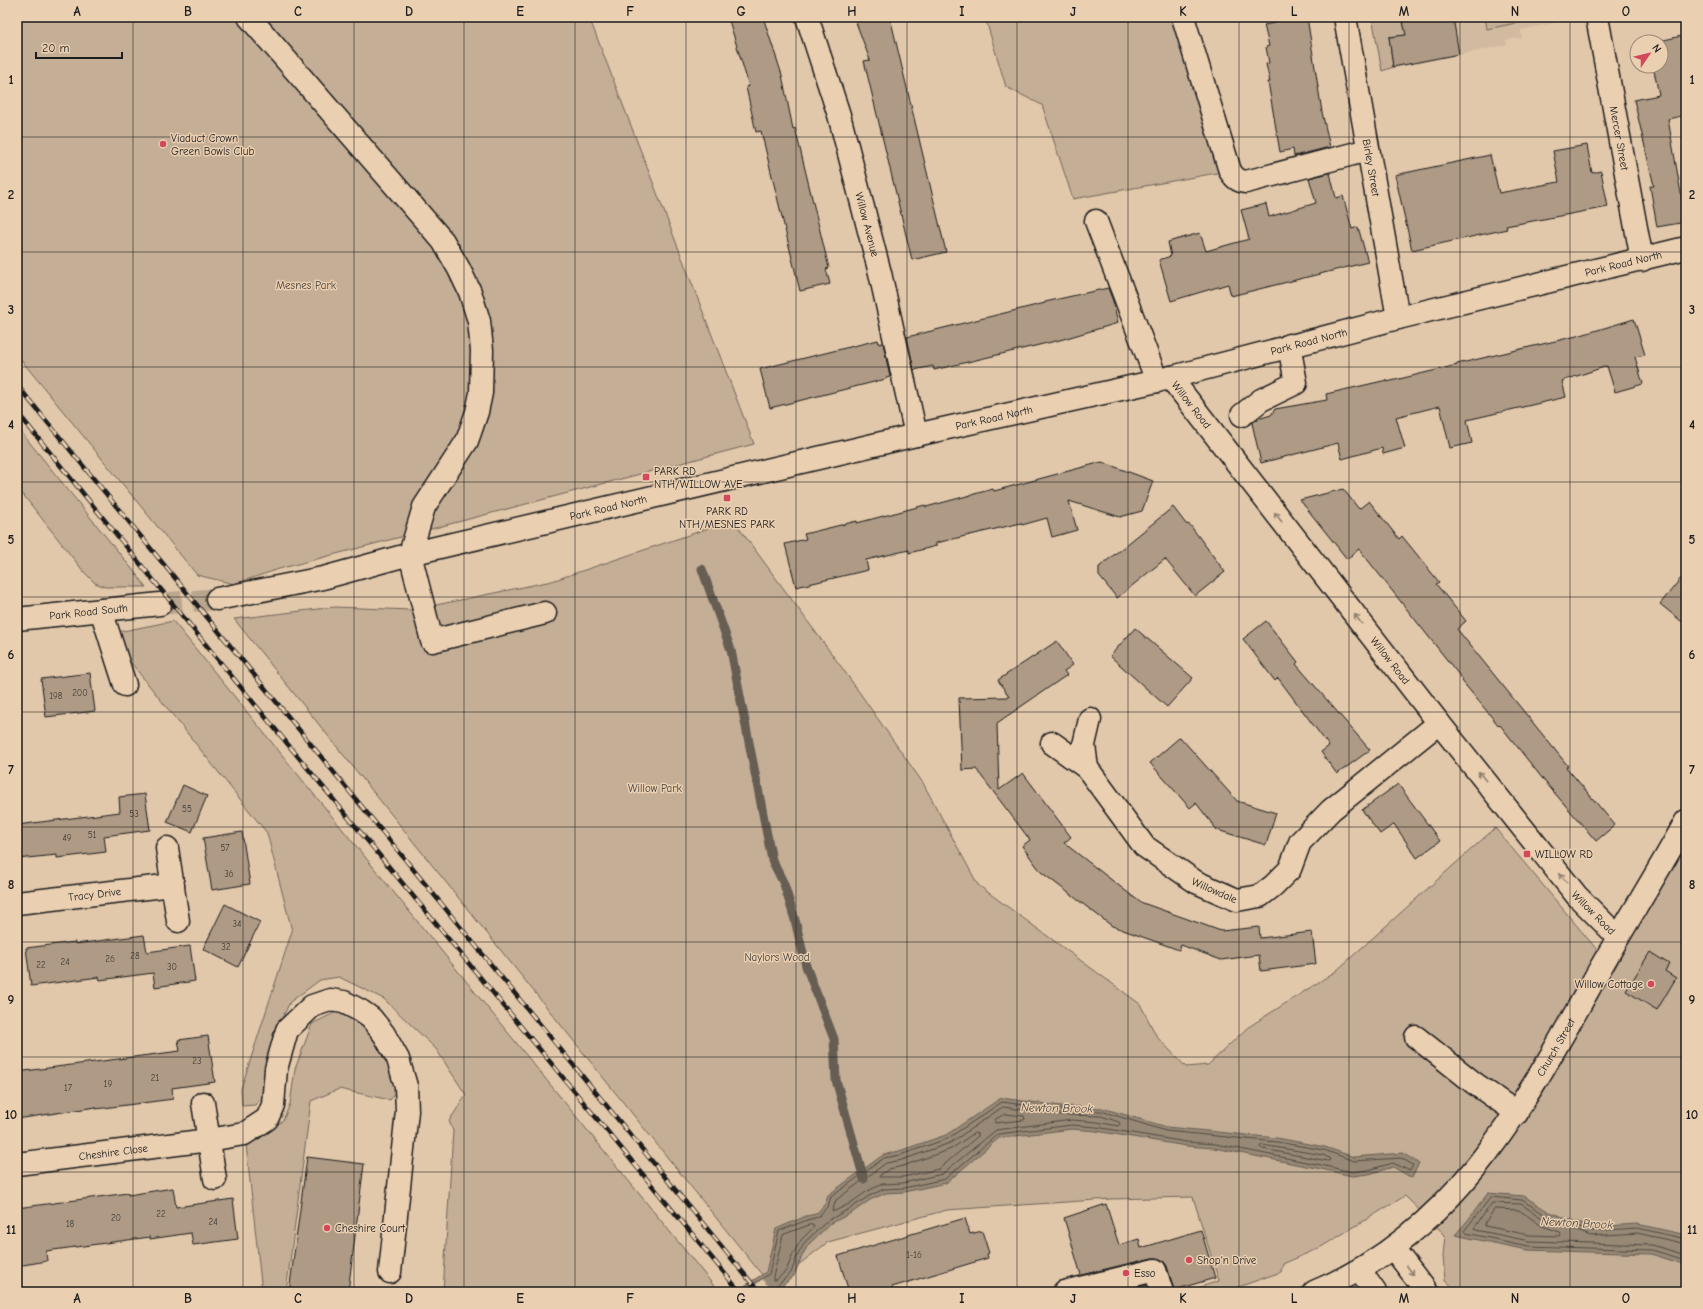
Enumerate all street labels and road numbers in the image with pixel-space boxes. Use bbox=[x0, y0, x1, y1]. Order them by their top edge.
street label: Mercer Street bbox=[1607, 105, 1631, 172]
street label: Birley Street bbox=[1360, 138, 1383, 198]
street label: Willow Avenue bbox=[852, 191, 882, 259]
street label: Park Road North bbox=[1584, 248, 1663, 279]
street label: Park Road North bbox=[1269, 326, 1349, 358]
street label: Willow Road bbox=[1169, 379, 1214, 431]
street label: Park Road North bbox=[954, 403, 1034, 433]
street label: Park Road North bbox=[569, 492, 648, 523]
street label: Park Road South bbox=[49, 601, 129, 623]
street label: Willow Road bbox=[1367, 634, 1413, 687]
street label: Willowdale bbox=[1190, 875, 1240, 906]
street label: Tracy Drive bbox=[67, 885, 122, 904]
street label: Willow Road bbox=[1568, 888, 1618, 938]
street label: Church Street bbox=[1534, 1015, 1578, 1079]
street label: Cheshire Close bbox=[78, 1142, 149, 1163]

